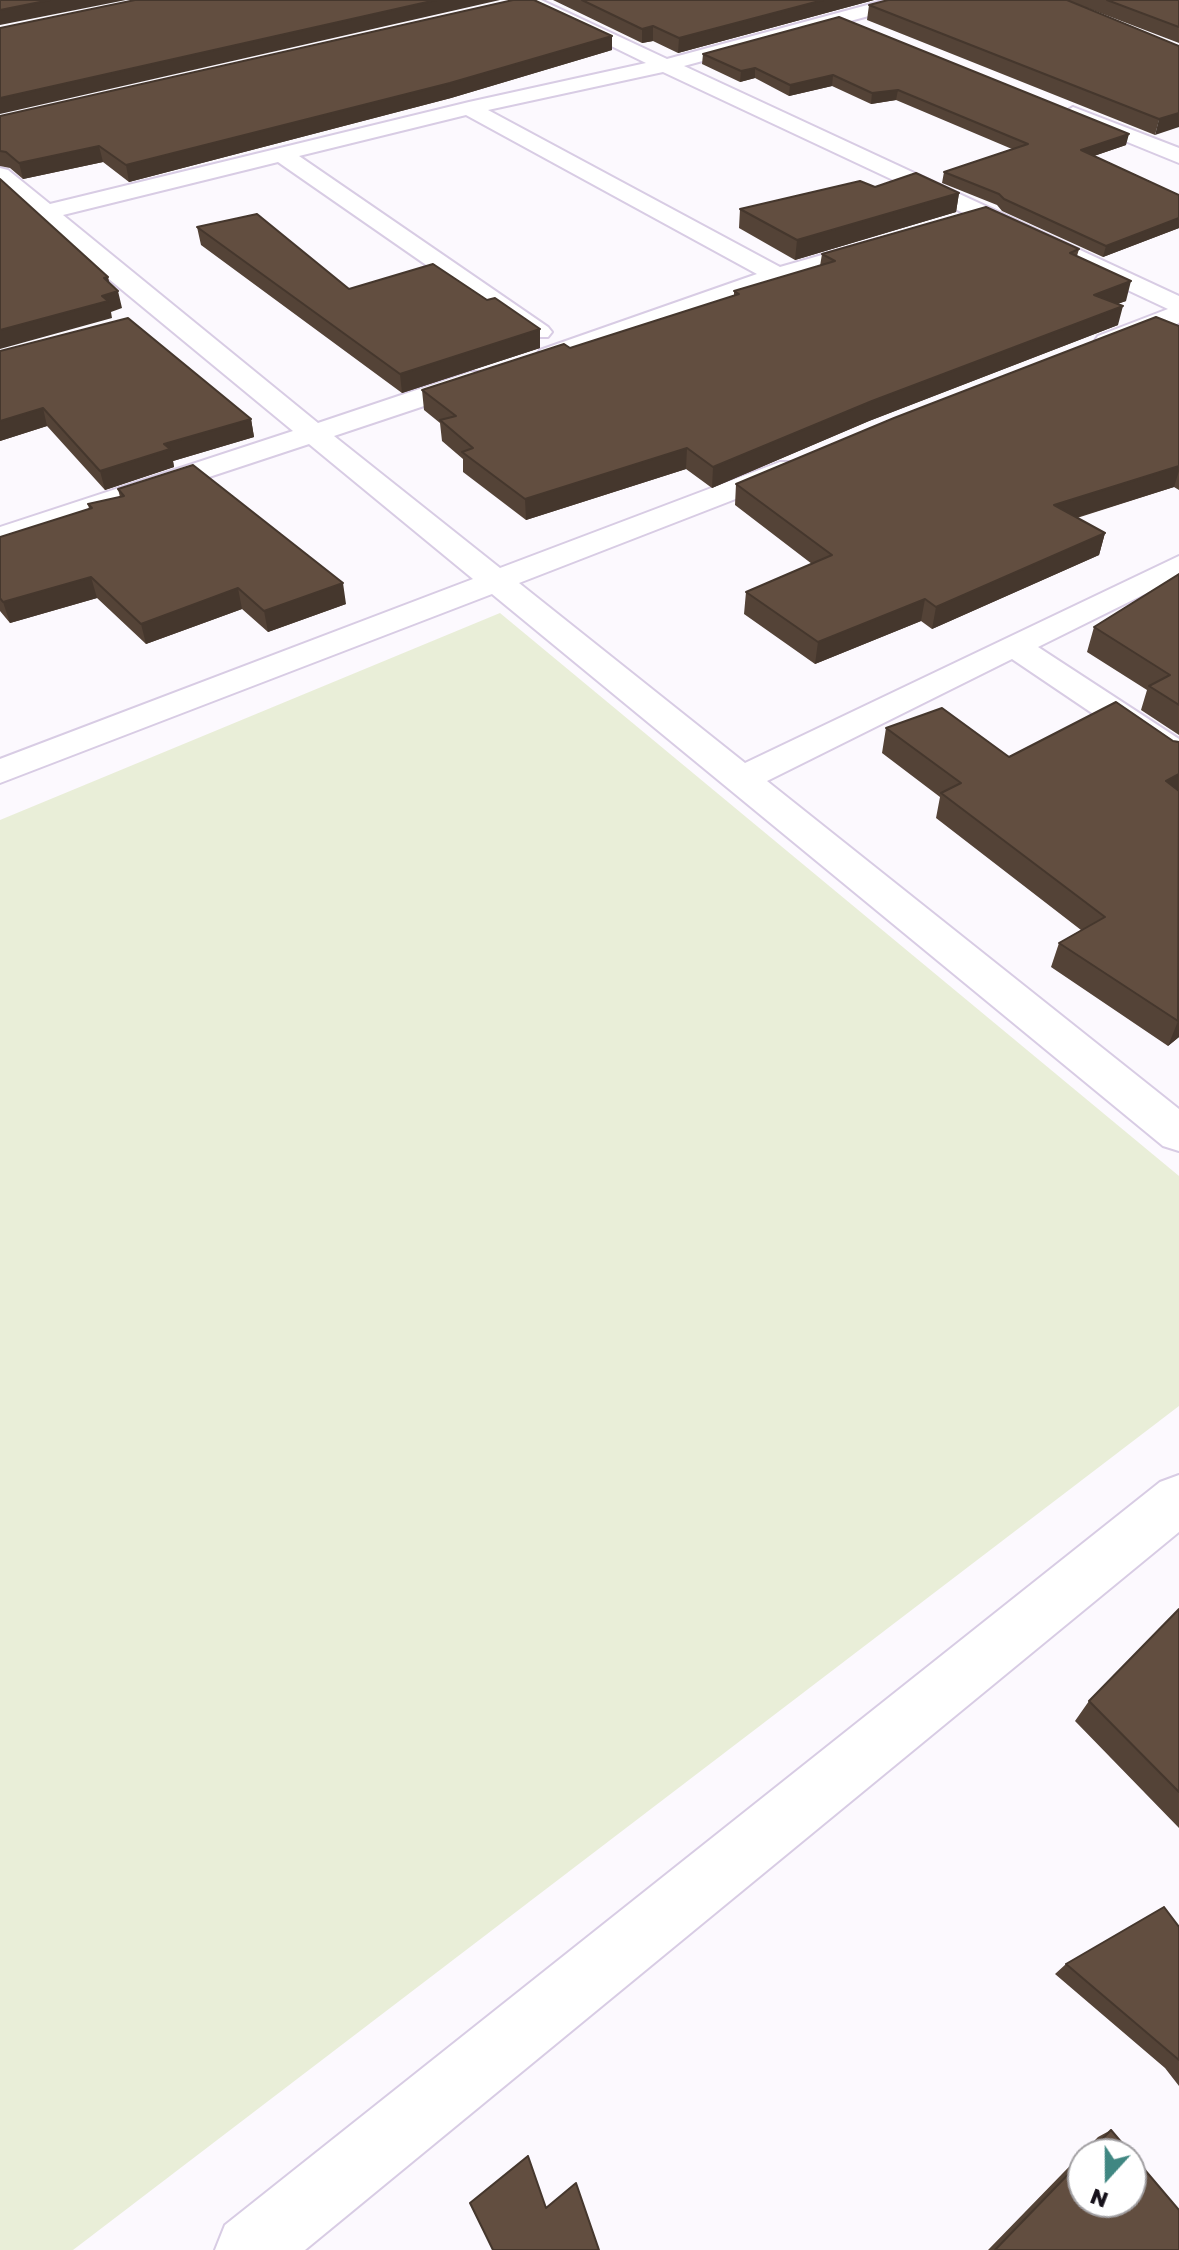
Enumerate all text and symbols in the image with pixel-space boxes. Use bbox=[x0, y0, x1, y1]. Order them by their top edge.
north arrow bbox=[1067, 2138, 1147, 2218]
text: N bbox=[1086, 2183, 1112, 2215]

